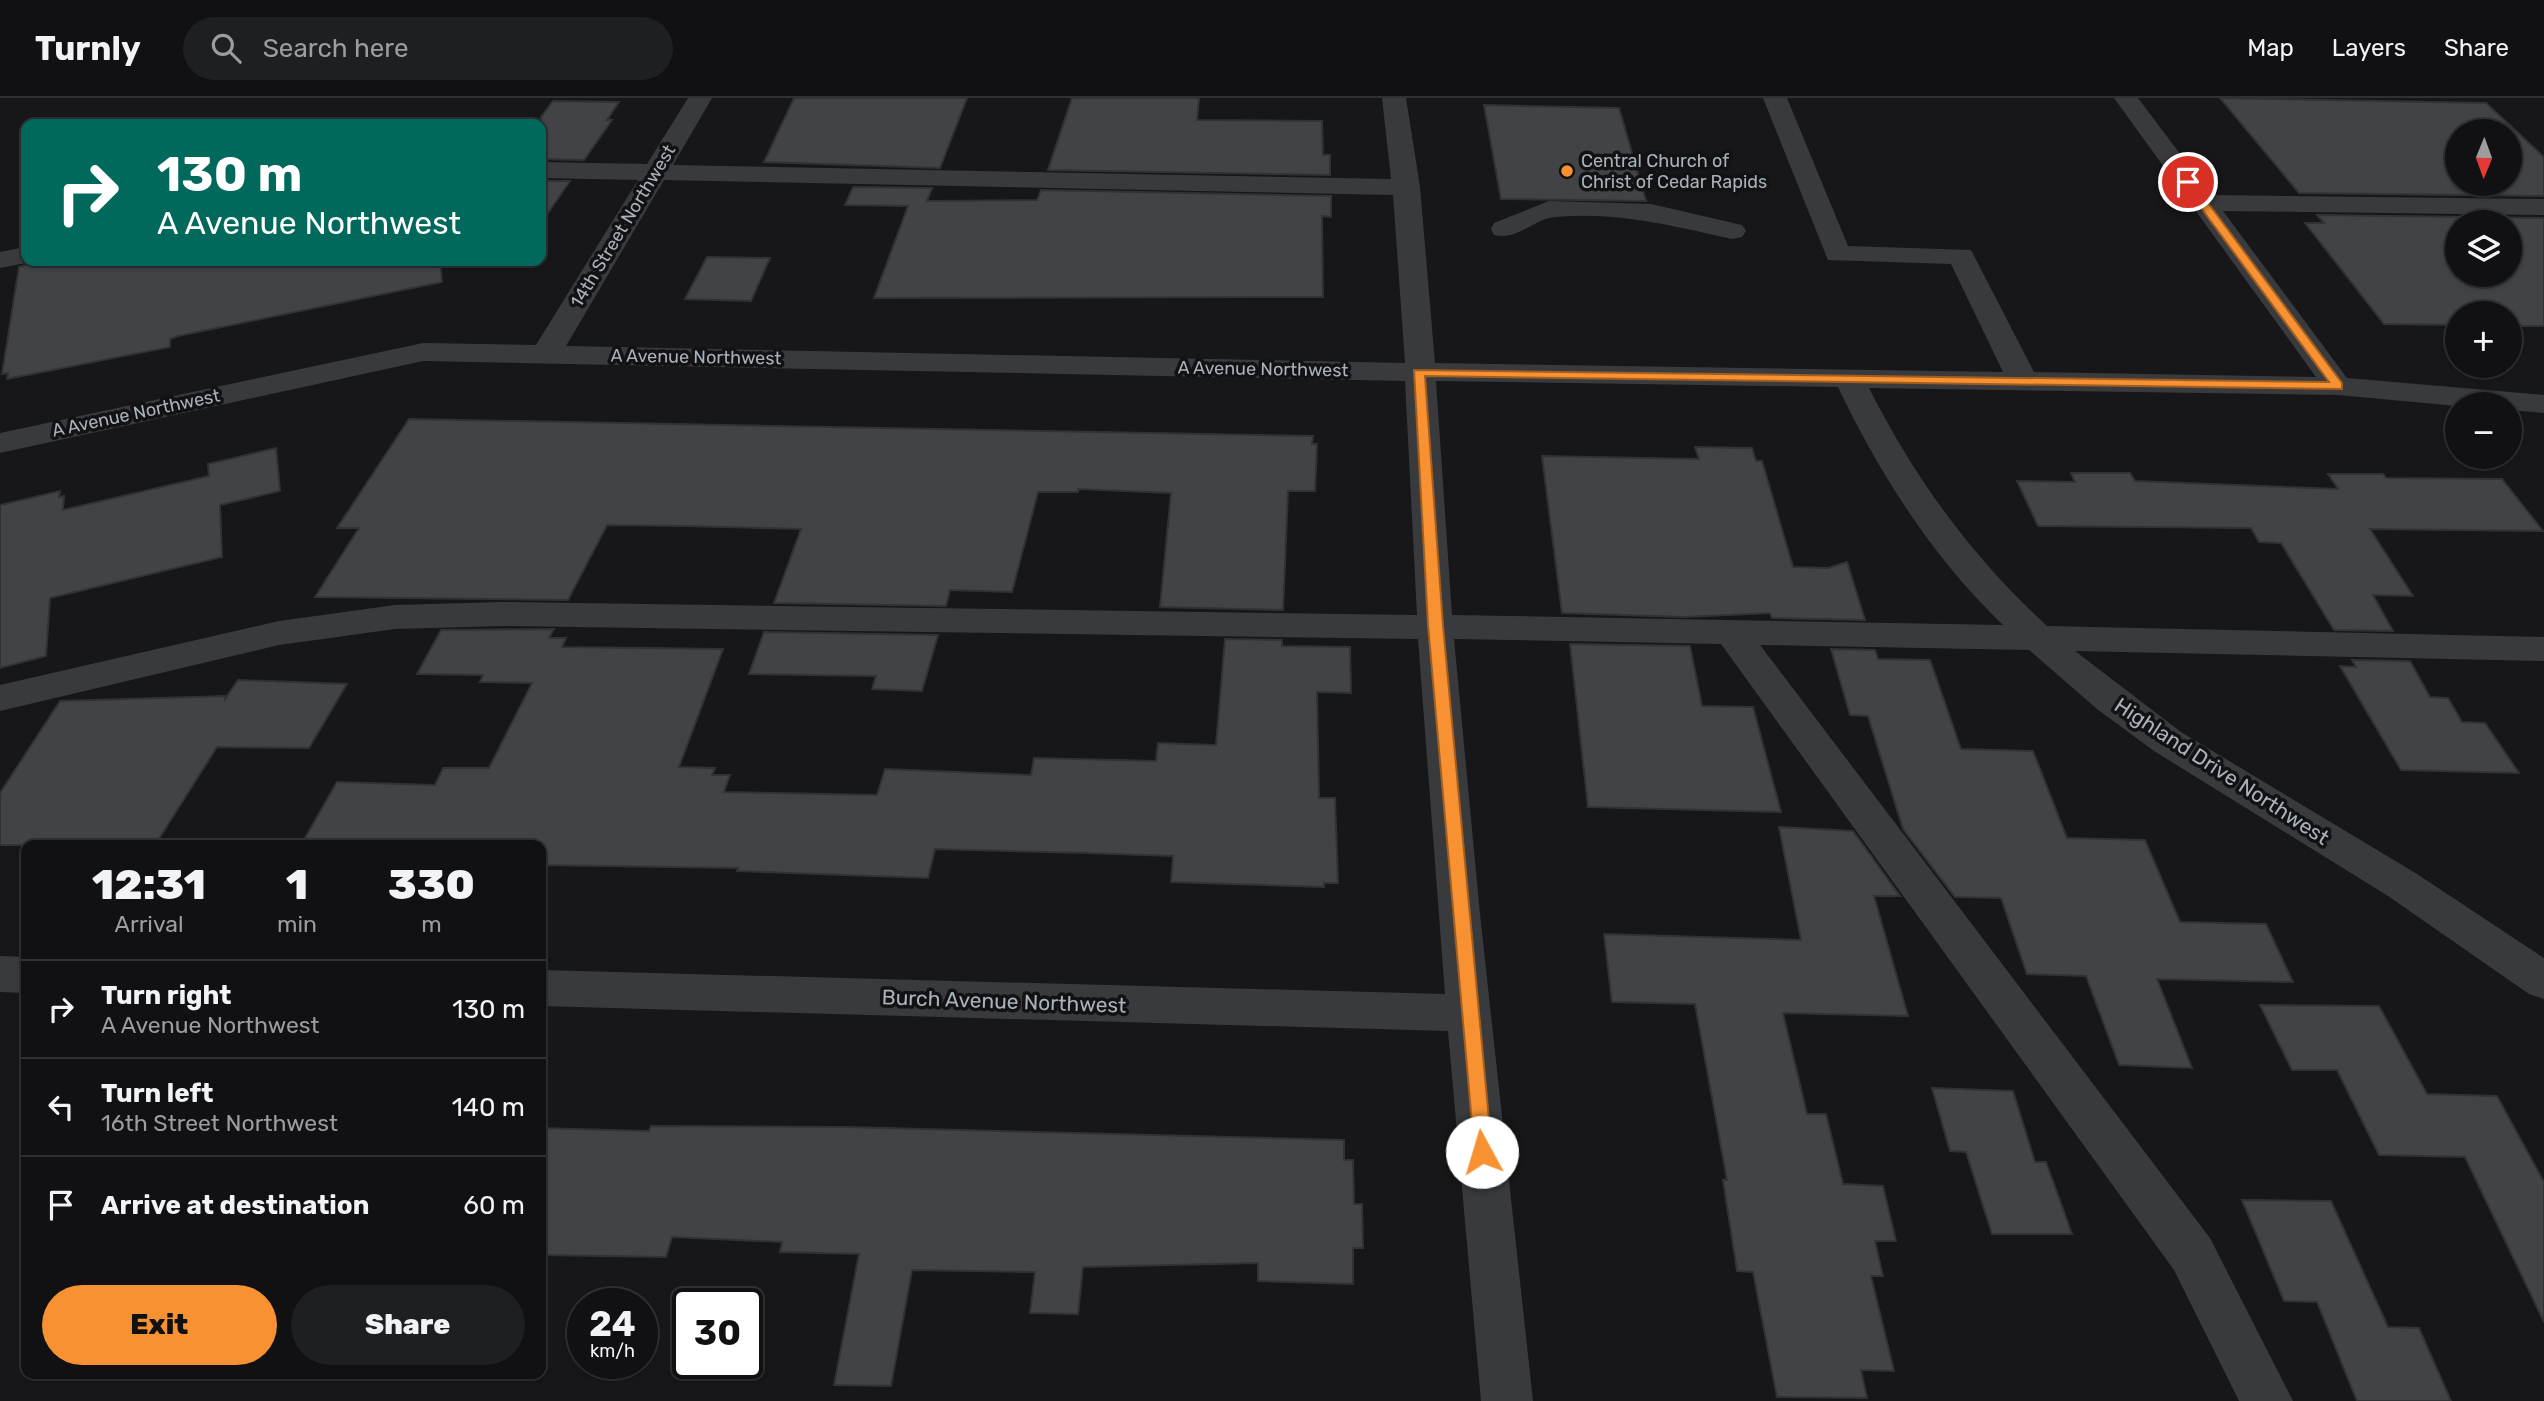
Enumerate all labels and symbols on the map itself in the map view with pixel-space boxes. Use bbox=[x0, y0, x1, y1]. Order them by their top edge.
north arrow bbox=[2445, 119, 2522, 196]
street label: 14th Street Northwest bbox=[566, 141, 680, 311]
place label: Central Church of Christ of Cedar Rapids bbox=[1581, 150, 1767, 193]
pin bbox=[2158, 152, 2218, 212]
marker: Central Church of Christ of Cedar Rapids bbox=[1559, 163, 1575, 179]
street label: A Avenue Northwest bbox=[610, 345, 782, 369]
street label: A Avenue Northwest bbox=[1177, 357, 1349, 381]
street label: A Avenue Northwest bbox=[50, 384, 222, 442]
street label: Highland Drive Northwest bbox=[2110, 692, 2334, 850]
street label: Burch Avenue Northwest bbox=[881, 984, 1127, 1018]
position arrow bbox=[1445, 1115, 1519, 1189]
speed limit sign: 30 bbox=[672, 1288, 763, 1379]

